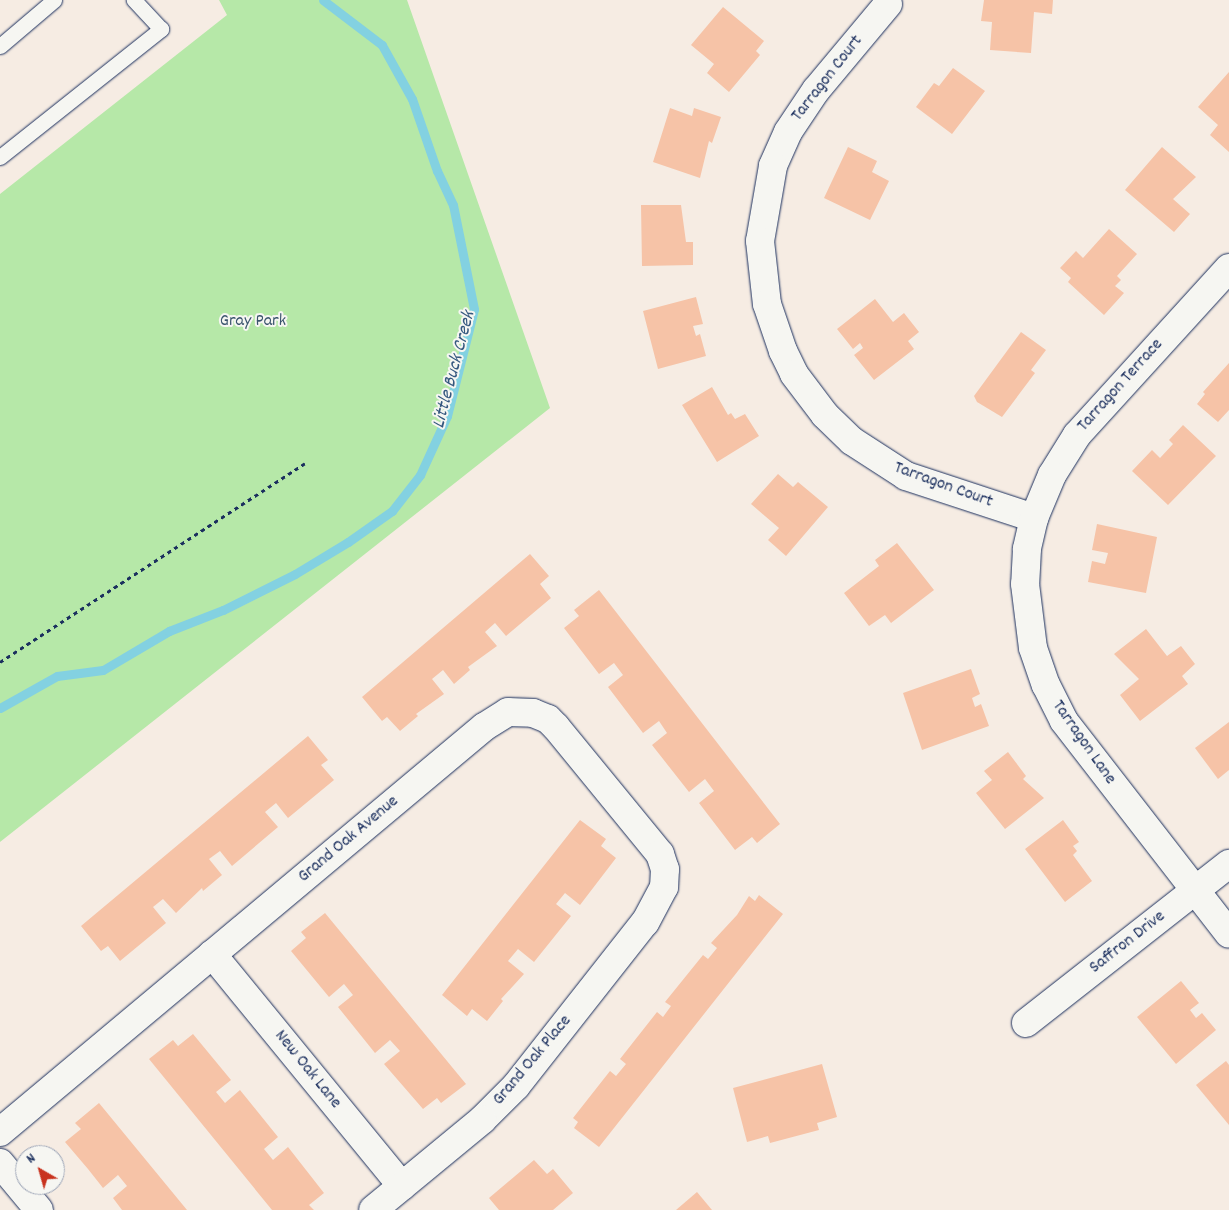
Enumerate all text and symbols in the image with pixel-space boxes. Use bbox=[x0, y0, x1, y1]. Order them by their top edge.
street label: Tarragon Court bbox=[788, 31, 868, 127]
water label: Little Buck Creek bbox=[428, 309, 482, 431]
park label: Gray Park bbox=[220, 311, 286, 333]
street label: Tarragon Terrace bbox=[1074, 335, 1168, 437]
street label: Tarragon Court bbox=[891, 458, 995, 514]
street label: Tarragon Lane bbox=[1046, 697, 1120, 789]
street label: Grand Oak Avenue bbox=[294, 792, 404, 888]
street label: Saffron Drive bbox=[1086, 907, 1170, 979]
street label: Grand Oak Place bbox=[489, 1011, 577, 1111]
street label: New Oak Lane bbox=[269, 1026, 345, 1114]
north arrow bbox=[15, 1145, 65, 1195]
text: N bbox=[22, 1149, 40, 1169]

